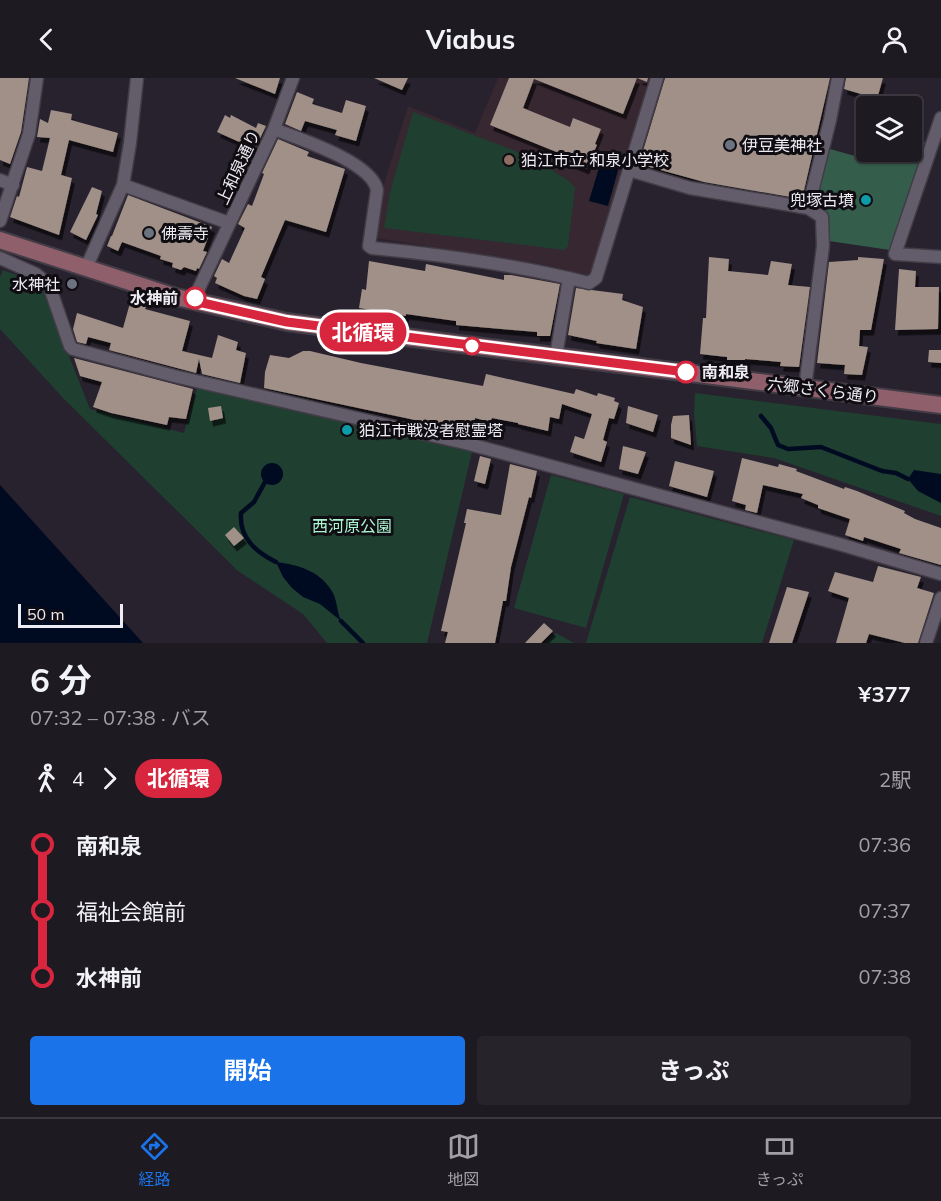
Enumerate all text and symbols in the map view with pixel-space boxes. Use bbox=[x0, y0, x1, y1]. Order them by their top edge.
text: Viabus bbox=[426, 22, 515, 56]
icon: back bbox=[30, 23, 63, 56]
icon: person bbox=[878, 23, 911, 56]
map controls bbox=[856, 96, 922, 162]
button: layers bbox=[856, 96, 922, 162]
street label: 上和泉通り bbox=[212, 127, 264, 207]
place label: 伊豆美神社 bbox=[742, 135, 822, 155]
marker: 伊豆美神社 bbox=[723, 138, 737, 152]
place label: 狛江市立 和泉小学校 bbox=[521, 150, 669, 170]
marker: 狛江市立 和泉小学校 bbox=[502, 153, 516, 167]
place label: 兜塚古墳 bbox=[790, 190, 854, 210]
marker: 兜塚古墳 bbox=[859, 193, 873, 207]
place label: 佛壽寺 bbox=[161, 223, 209, 243]
marker: 佛壽寺 bbox=[142, 226, 156, 240]
place label: 水神社 bbox=[12, 274, 60, 294]
marker: 水神社 bbox=[65, 277, 79, 291]
marker: 水神前 bbox=[184, 287, 206, 309]
place label: 水神前 bbox=[130, 288, 178, 308]
line badge: 北循環 bbox=[328, 312, 398, 352]
text: 北循環 bbox=[332, 319, 395, 345]
unlabelled marker bbox=[463, 337, 481, 355]
marker: 南和泉 bbox=[675, 361, 697, 383]
place label: 南和泉 bbox=[702, 362, 750, 382]
street label: 六郷さくら通り bbox=[766, 373, 880, 407]
place label: 狛江市戦没者慰霊塔 bbox=[359, 420, 503, 440]
marker: 狛江市戦没者慰霊塔 bbox=[340, 423, 354, 437]
park label: 西河原公園 bbox=[312, 516, 392, 536]
scale bar bbox=[18, 601, 123, 628]
text: 50 m bbox=[27, 604, 64, 624]
text: 6 分 bbox=[30, 659, 92, 700]
text: ¥377 bbox=[858, 680, 911, 708]
text: 07:32 – 07:38 · バス bbox=[30, 705, 211, 730]
icon: walk bbox=[30, 762, 63, 795]
icon: forward bbox=[93, 762, 126, 795]
text: 北循環 bbox=[147, 765, 210, 791]
text: 4 bbox=[72, 766, 84, 791]
text: 2駅 bbox=[879, 767, 911, 792]
text: 南和泉 bbox=[76, 832, 142, 860]
text: 07:36 bbox=[858, 832, 911, 857]
text: 福祉会館前 bbox=[76, 898, 186, 926]
text: 07:37 bbox=[858, 898, 911, 923]
text: 水神前 bbox=[76, 964, 142, 992]
text: 07:38 bbox=[858, 964, 911, 989]
button: 開始 bbox=[30, 1036, 465, 1105]
button: きっぷ bbox=[477, 1036, 911, 1105]
tab: 経路 bbox=[138, 1130, 171, 1190]
tab: 地図 bbox=[447, 1130, 480, 1190]
tab: きっぷ bbox=[756, 1130, 803, 1190]

